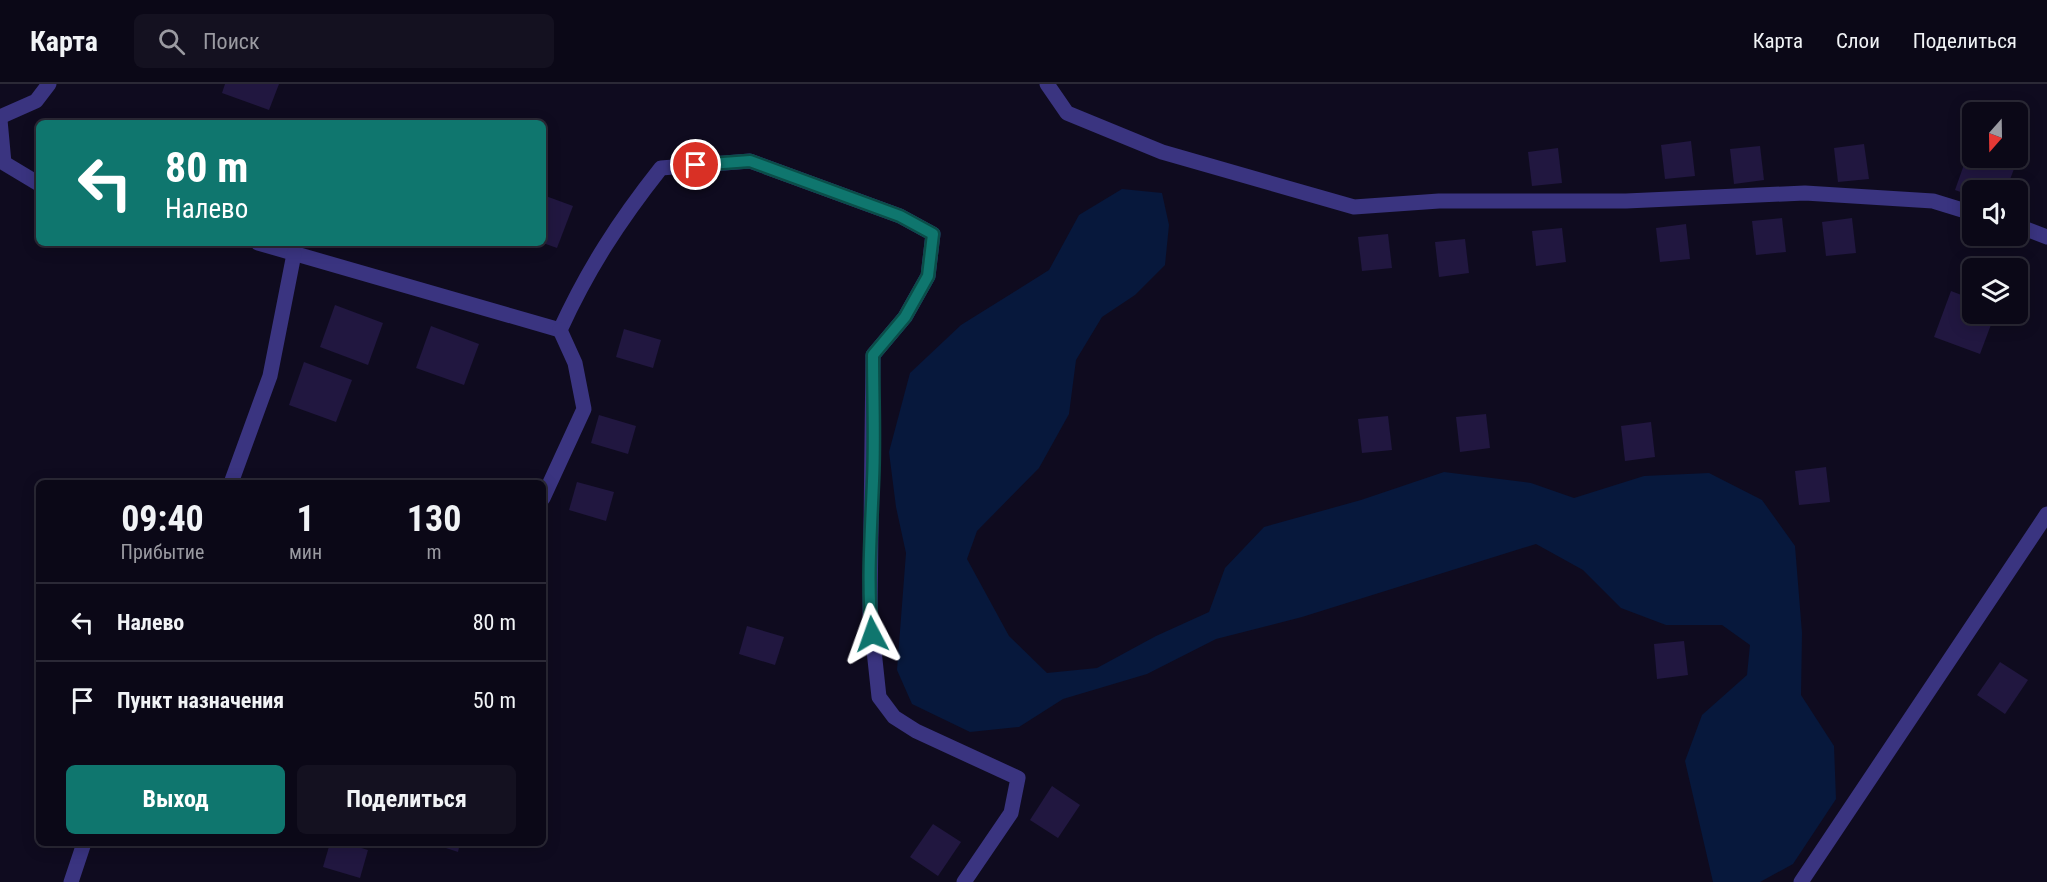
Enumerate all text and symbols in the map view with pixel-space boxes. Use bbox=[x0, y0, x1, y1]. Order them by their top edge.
search box bbox=[134, 14, 554, 68]
text: Карта bbox=[30, 25, 98, 58]
icon: search bbox=[155, 25, 188, 58]
text: Поиск bbox=[203, 29, 260, 54]
text: Карта bbox=[1753, 29, 1803, 53]
text: Слои bbox=[1836, 29, 1880, 53]
text: Поделиться bbox=[1913, 29, 2017, 53]
north arrow bbox=[1962, 102, 2028, 168]
map controls bbox=[1962, 102, 2028, 324]
pin bbox=[670, 139, 721, 190]
text: 80 m bbox=[165, 143, 248, 192]
icon: left bbox=[66, 144, 144, 222]
icon: arrive bbox=[679, 148, 712, 181]
button: sound bbox=[1962, 180, 2028, 246]
text: Налево bbox=[165, 193, 248, 225]
button: layers bbox=[1962, 258, 2028, 324]
text: 09:40 bbox=[121, 498, 204, 540]
text: 1 bbox=[296, 498, 315, 540]
text: 130 bbox=[407, 498, 461, 540]
text: Прибытие bbox=[121, 540, 204, 564]
text: мин bbox=[289, 540, 322, 564]
text: m bbox=[427, 540, 442, 564]
position arrow bbox=[840, 602, 904, 666]
icon: left bbox=[66, 606, 99, 639]
text: Налево bbox=[117, 610, 184, 635]
text: 80 m bbox=[473, 610, 516, 635]
icon: arrive bbox=[66, 684, 99, 717]
text: Пункт назначения bbox=[117, 688, 284, 713]
text: 50 m bbox=[473, 688, 516, 713]
button: Выход bbox=[66, 765, 285, 834]
button: Поделиться bbox=[297, 765, 516, 834]

